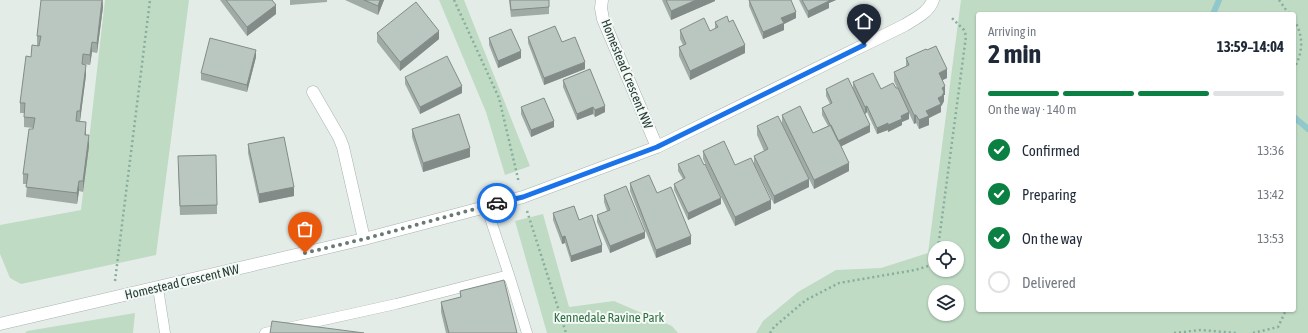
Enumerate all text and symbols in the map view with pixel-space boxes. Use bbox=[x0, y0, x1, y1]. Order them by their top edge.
pin bbox=[847, 4, 881, 45]
icon: home bbox=[853, 10, 875, 32]
street label: Homestead Crescent NW bbox=[598, 17, 656, 131]
text: Arriving in bbox=[988, 24, 1036, 39]
text: 13:59–14:04 bbox=[1217, 38, 1284, 55]
text: 2 min bbox=[988, 39, 1041, 69]
text: On the way · 140 m bbox=[988, 102, 1076, 117]
icon: check bbox=[988, 139, 1010, 161]
text: Confirmed bbox=[1022, 142, 1080, 159]
text: 13:36 bbox=[1257, 143, 1284, 158]
courier bbox=[477, 183, 517, 223]
icon: check bbox=[988, 183, 1010, 205]
text: Preparing bbox=[1022, 186, 1076, 203]
text: 13:42 bbox=[1257, 187, 1284, 202]
icon: car bbox=[486, 192, 508, 214]
pin bbox=[288, 212, 322, 253]
icon: bag bbox=[294, 218, 316, 240]
icon: check bbox=[988, 227, 1010, 249]
text: On the way bbox=[1022, 230, 1083, 247]
text: 13:53 bbox=[1257, 231, 1284, 246]
map controls bbox=[928, 241, 964, 321]
button: locate bbox=[928, 241, 964, 277]
street label: Homestead Crescent NW bbox=[123, 261, 241, 302]
text: Delivered bbox=[1022, 274, 1076, 291]
button: layers bbox=[928, 285, 964, 321]
park label: Kennedale Ravine Park bbox=[554, 310, 664, 325]

